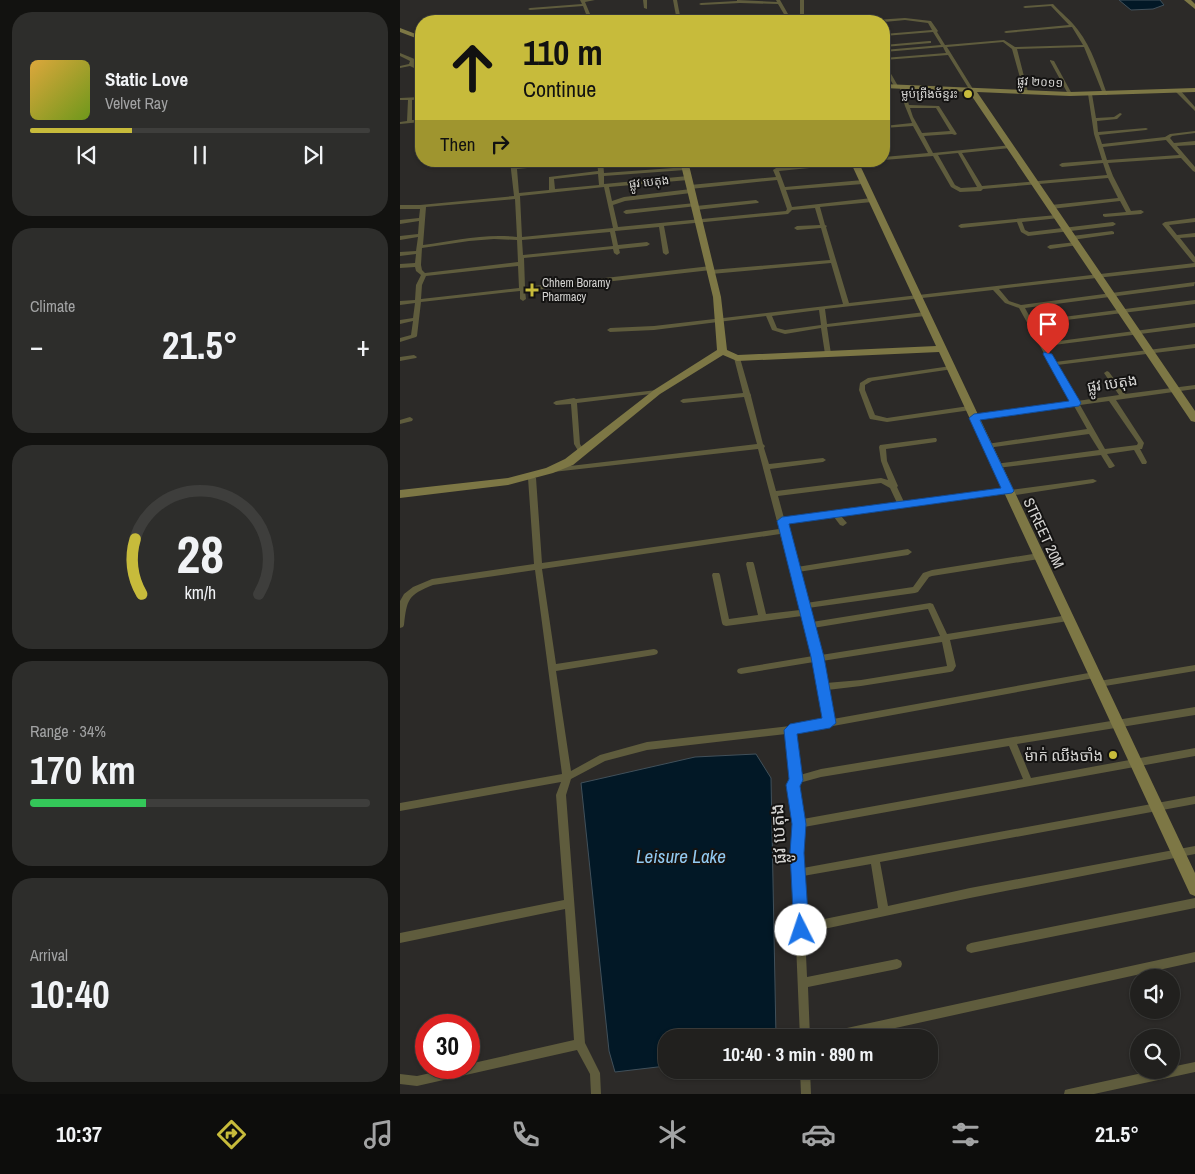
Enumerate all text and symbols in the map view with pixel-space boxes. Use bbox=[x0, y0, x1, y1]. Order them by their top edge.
text: 110 m bbox=[523, 29, 603, 76]
icon: ahead bbox=[440, 35, 505, 100]
text: Static Love bbox=[105, 66, 188, 92]
street label: ផ្លូវ ២០១១ bbox=[1016, 73, 1063, 94]
text: Continue bbox=[523, 74, 596, 104]
place label: ម្លប់ព្រីងច័ន្ទរះ bbox=[901, 86, 958, 102]
marker: ម្លប់ព្រីងច័ន្ទរះ bbox=[962, 88, 974, 100]
text: Velvet Ray bbox=[105, 92, 168, 114]
icon: right bbox=[486, 130, 514, 158]
text: Then bbox=[440, 131, 476, 157]
icon: previous bbox=[73, 141, 101, 169]
icon: pause bbox=[186, 141, 214, 169]
icon: next bbox=[299, 141, 327, 169]
street label: ផ្លូវ បេតុង bbox=[628, 172, 670, 195]
place label: Chhem Boramy Pharmacy bbox=[542, 275, 610, 305]
marker: Chhem Boramy Pharmacy bbox=[526, 284, 538, 296]
text: Climate bbox=[30, 295, 75, 317]
pin bbox=[1027, 303, 1069, 354]
icon: arrive bbox=[1034, 310, 1062, 338]
text: 21.5° bbox=[162, 320, 238, 371]
text: − bbox=[30, 327, 43, 365]
text: + bbox=[357, 327, 370, 365]
street label: ផ្លូវ បេតុង bbox=[1085, 369, 1139, 400]
street label: STREET 20M bbox=[1018, 494, 1070, 572]
text: 28 bbox=[176, 519, 224, 589]
text: km/h bbox=[184, 581, 216, 605]
text: Range · 34% bbox=[30, 720, 106, 742]
text: 170 km bbox=[30, 745, 136, 796]
place label: ម៉ាក់ ឈីងចាំង bbox=[1025, 745, 1103, 766]
marker: ម៉ាក់ ឈីងចាំង bbox=[1107, 749, 1119, 761]
street label: ផ្លូវ បេតុង bbox=[764, 803, 796, 865]
water label: Leisure Lake bbox=[636, 843, 726, 869]
position arrow bbox=[774, 903, 826, 955]
text: Arrival bbox=[30, 944, 68, 966]
text: 10:40 bbox=[30, 969, 110, 1020]
map controls bbox=[1130, 969, 1180, 1079]
button: sound bbox=[1130, 969, 1180, 1019]
speed limit sign: 30 bbox=[415, 1014, 480, 1079]
button: search bbox=[1130, 1029, 1180, 1079]
text: 10:40 · 3 min · 890 m bbox=[723, 1041, 873, 1067]
icon: directions bbox=[214, 1117, 249, 1152]
icon: music bbox=[361, 1117, 396, 1152]
icon: phone bbox=[508, 1117, 543, 1152]
icon: climate bbox=[655, 1117, 690, 1152]
icon: car bbox=[801, 1117, 836, 1152]
icon: filters bbox=[948, 1117, 983, 1152]
text: 10:37 bbox=[56, 1119, 102, 1149]
text: 21.5° bbox=[1095, 1119, 1139, 1149]

